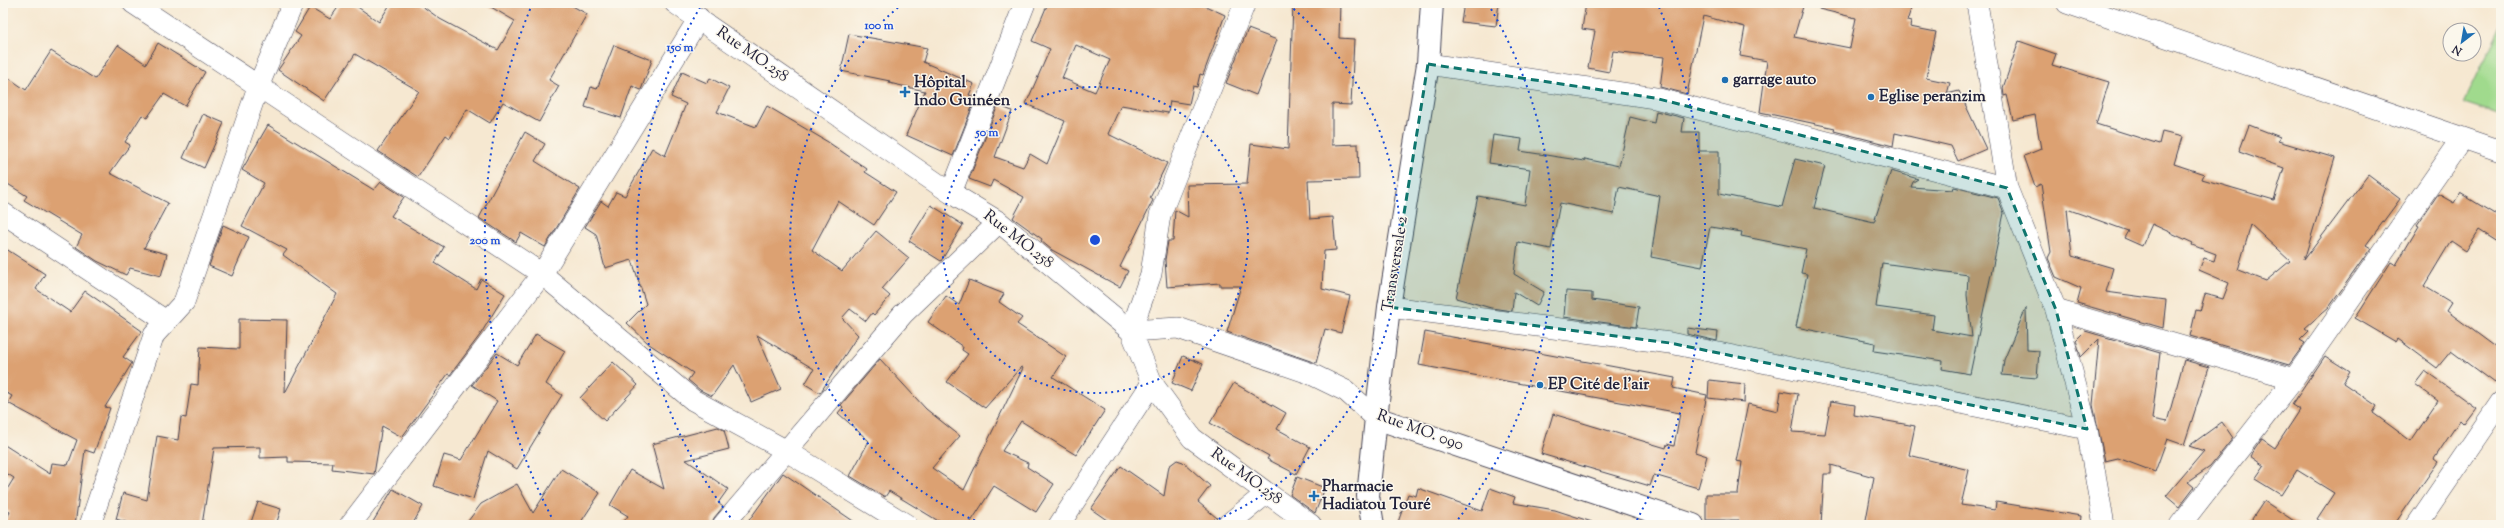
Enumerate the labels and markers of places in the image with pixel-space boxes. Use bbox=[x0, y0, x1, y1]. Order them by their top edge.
place label: garrage auto bbox=[1733, 69, 1817, 92]
place label: Hôpital Indo Guinéen bbox=[914, 72, 1011, 113]
marker: garrage auto bbox=[1720, 75, 1730, 85]
marker: Hôpital Indo Guinéen bbox=[899, 86, 911, 98]
place label: Eglise peranzim bbox=[1879, 86, 1986, 109]
marker: Eglise peranzim bbox=[1866, 92, 1876, 102]
centre of rings bbox=[1088, 233, 1102, 247]
place label: EP Cité de l'air bbox=[1548, 374, 1650, 397]
marker: EP Cité de l'air bbox=[1535, 380, 1545, 390]
place label: Pharmacie Hadiatou Touré bbox=[1322, 476, 1431, 517]
marker: Pharmacie Hadiatou Touré bbox=[1309, 491, 1319, 501]

